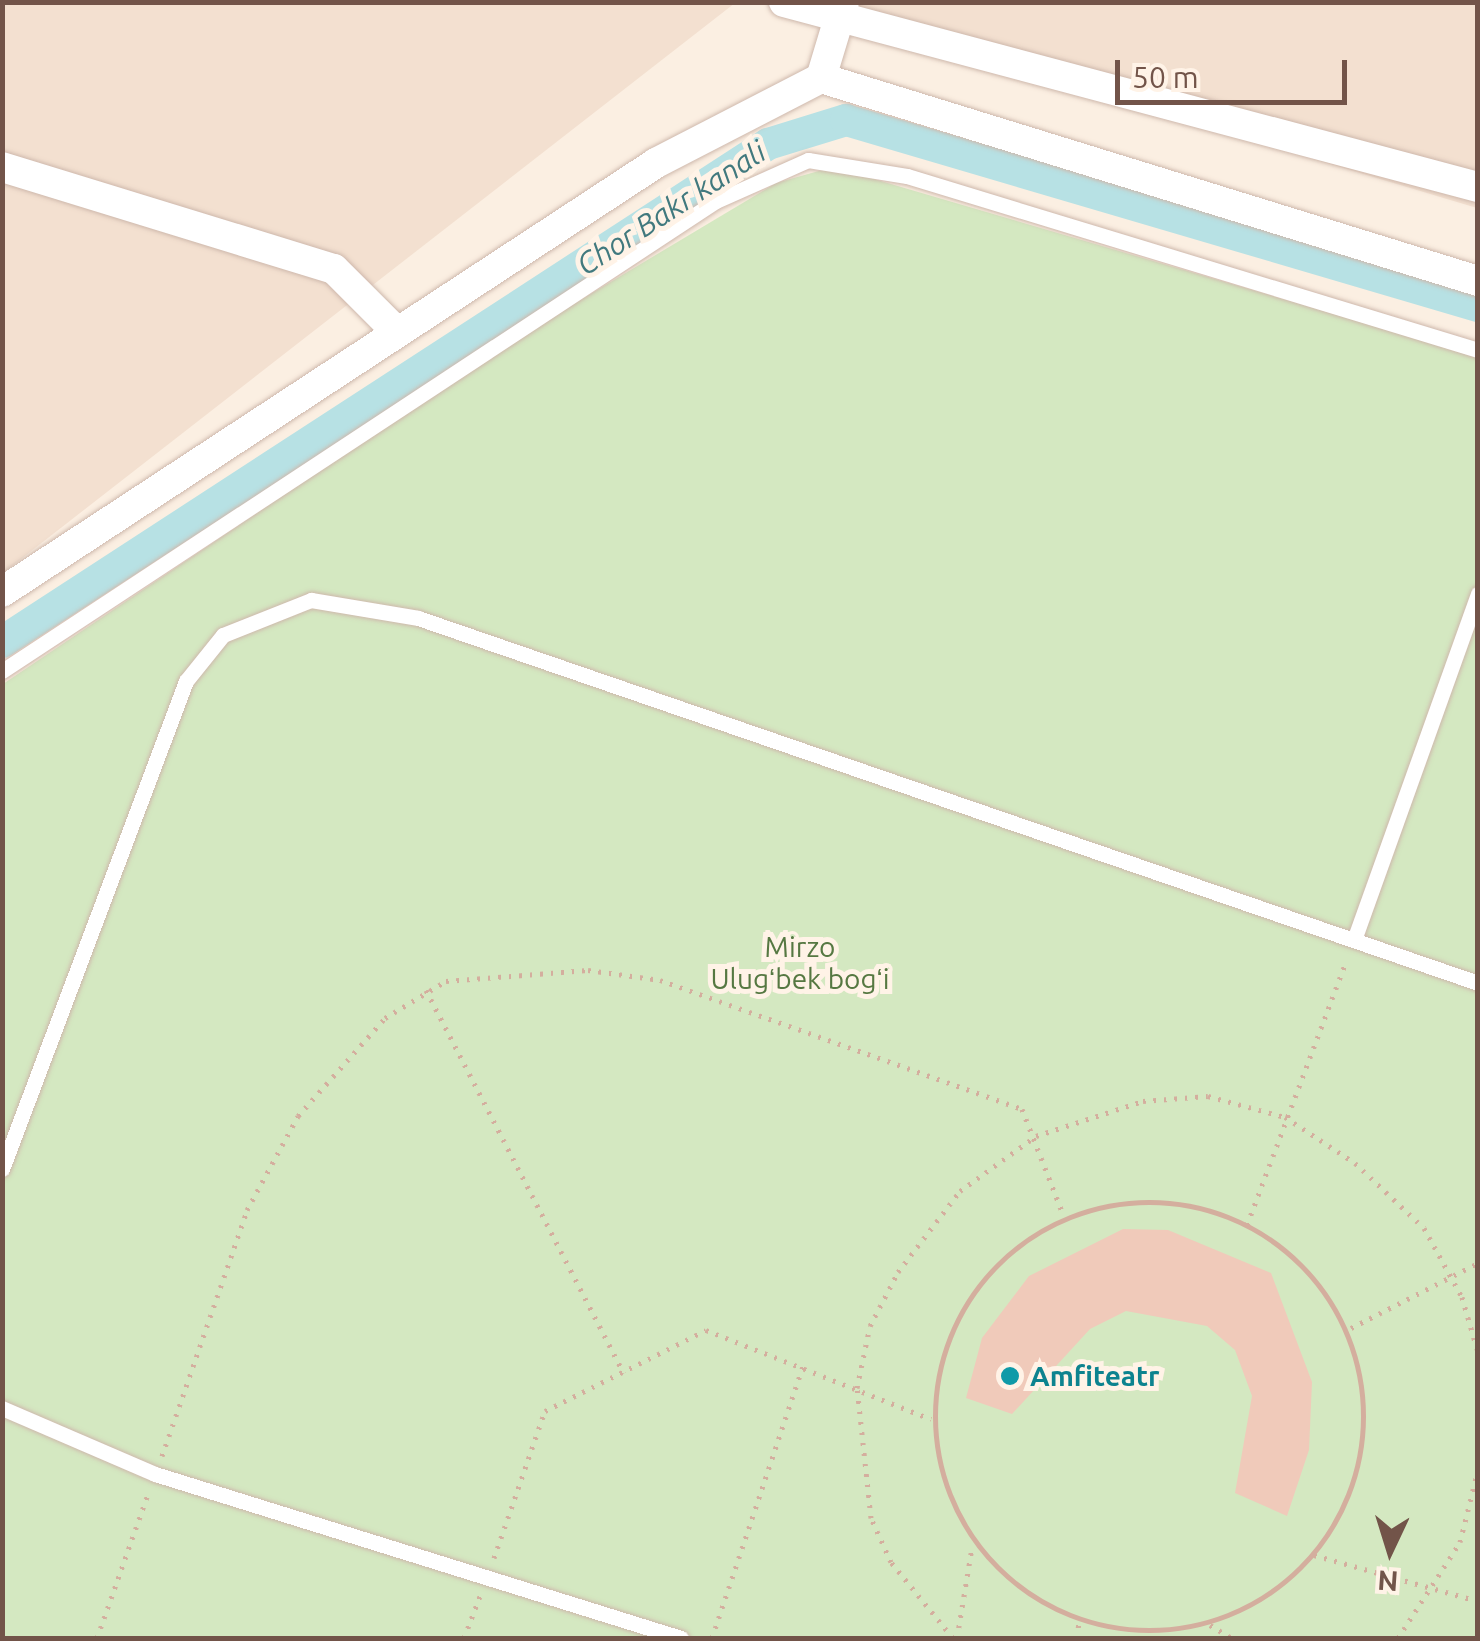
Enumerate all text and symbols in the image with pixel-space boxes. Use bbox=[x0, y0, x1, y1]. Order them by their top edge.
scale bar bbox=[1120, 40, 1352, 102]
text: 50 m bbox=[1132, 60, 1199, 94]
water label: Chor Bakr kanali bbox=[570, 133, 772, 283]
park label: Mirzo Ulugʻbek bogʻi bbox=[710, 930, 890, 996]
place label: Amfiteatr bbox=[1030, 1359, 1160, 1393]
marker: Amfiteatr bbox=[999, 1365, 1021, 1387]
north arrow bbox=[1340, 1501, 1440, 1601]
text: N bbox=[1376, 1565, 1399, 1598]

